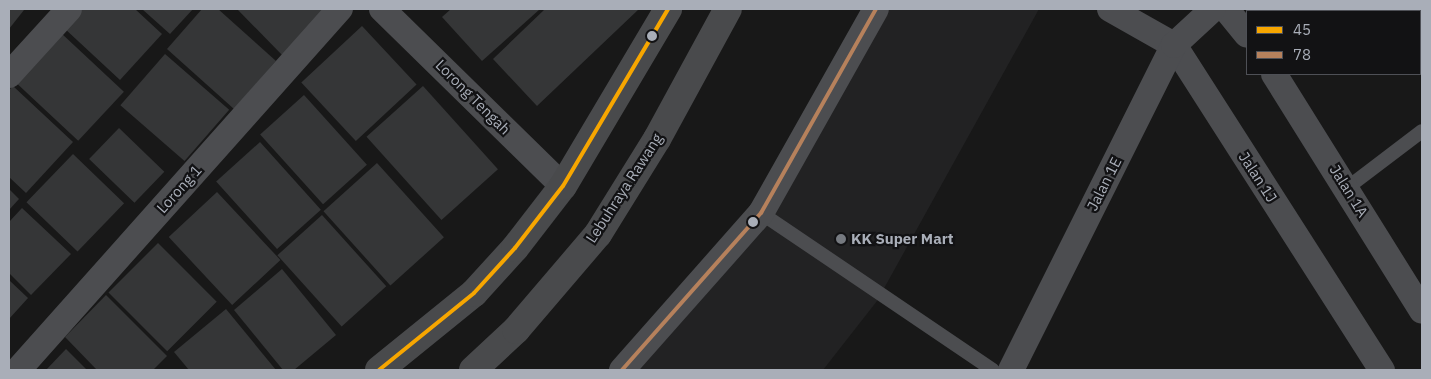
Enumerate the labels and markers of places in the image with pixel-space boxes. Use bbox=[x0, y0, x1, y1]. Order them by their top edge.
unlabelled marker bbox=[647, 31, 657, 41]
unlabelled marker bbox=[748, 217, 758, 227]
place label: KK Super Mart bbox=[851, 230, 954, 248]
marker: KK Super Mart bbox=[835, 233, 847, 245]

